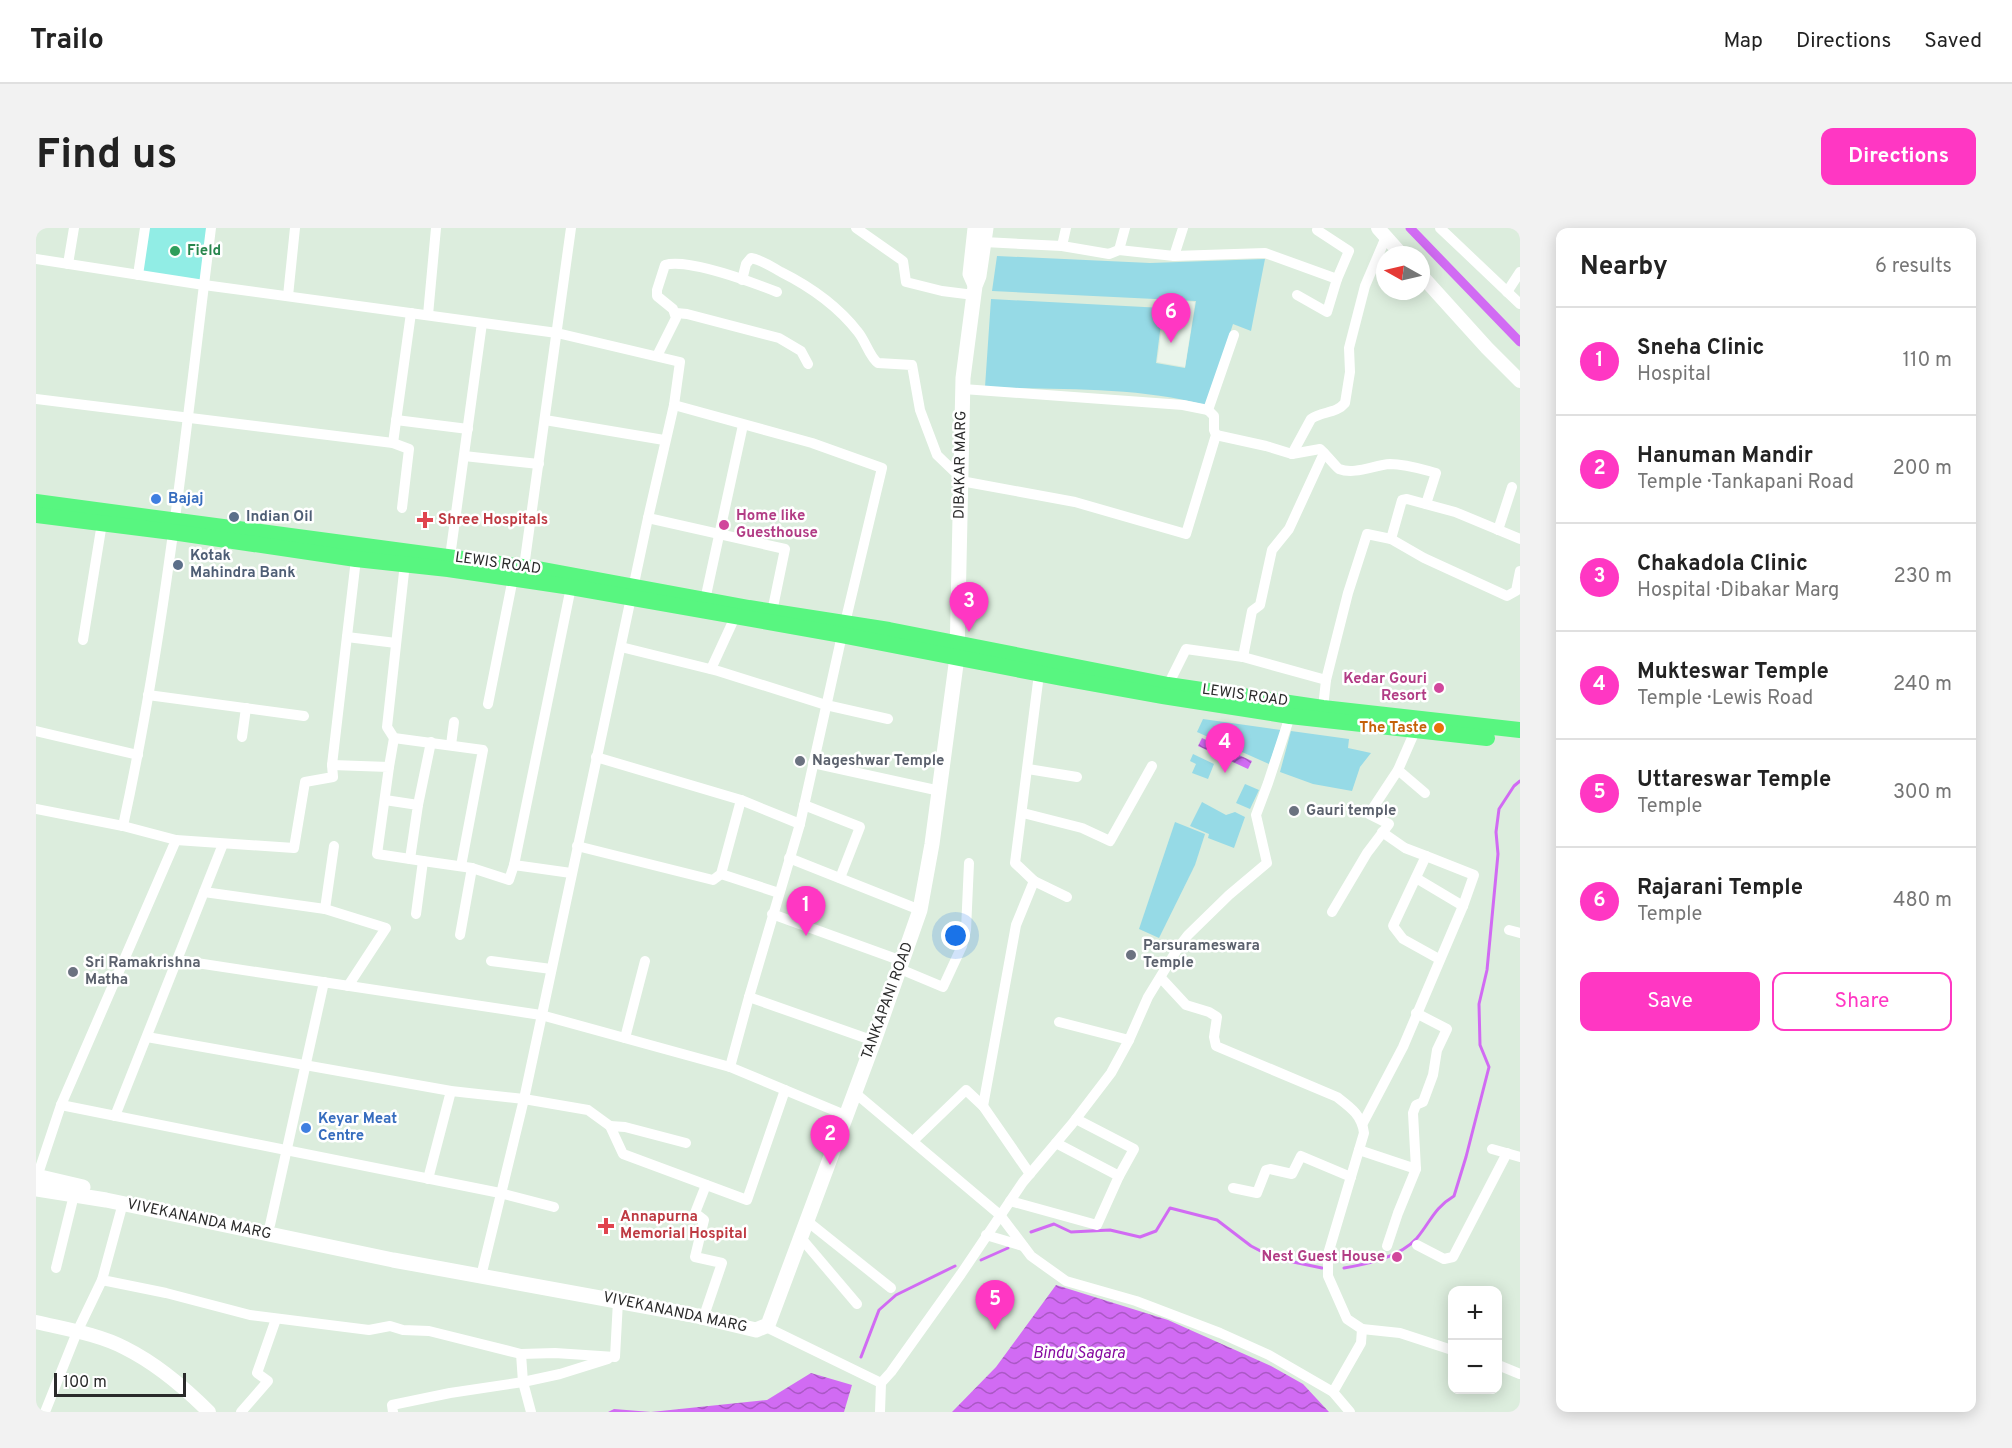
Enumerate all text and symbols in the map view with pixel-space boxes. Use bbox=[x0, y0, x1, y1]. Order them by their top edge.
text: Trailo bbox=[30, 23, 104, 59]
text: Map bbox=[1723, 28, 1763, 55]
text: Directions bbox=[1796, 28, 1891, 55]
text: Saved bbox=[1924, 28, 1982, 55]
button: Directions bbox=[1821, 128, 1976, 185]
text: Find us bbox=[36, 130, 177, 183]
place label: Field bbox=[187, 242, 221, 261]
marker: Field bbox=[168, 244, 182, 258]
north arrow bbox=[1376, 246, 1430, 300]
text: Nearby bbox=[1580, 251, 1668, 284]
text: 6 results bbox=[1875, 254, 1952, 280]
pin: 6 bbox=[1152, 294, 1190, 343]
text: Sneha Clinic bbox=[1637, 335, 1765, 362]
text: 1 bbox=[1596, 348, 1604, 374]
text: 110 m bbox=[1903, 348, 1952, 374]
text: Hospital bbox=[1637, 362, 1711, 388]
street label: DIBAKAR MARG bbox=[951, 411, 971, 519]
text: Hanuman Mandir bbox=[1637, 443, 1813, 470]
text: 2 bbox=[1593, 456, 1606, 482]
text: 200 m bbox=[1893, 456, 1952, 482]
text: Temple · Tankapani Road bbox=[1637, 470, 1854, 496]
place label: Bajaj bbox=[168, 490, 204, 509]
marker: Bajaj bbox=[149, 492, 163, 506]
place label: Home like Guesthouse bbox=[736, 507, 818, 543]
place label: Indian Oil bbox=[246, 508, 313, 527]
marker: Indian Oil bbox=[227, 510, 241, 524]
marker: Shree Hospitals bbox=[416, 511, 434, 529]
place label: Shree Hospitals bbox=[438, 511, 548, 530]
marker: Home like Guesthouse bbox=[717, 518, 731, 532]
place label: Kotak Mahindra Bank bbox=[190, 547, 296, 583]
street label: LEWIS ROAD bbox=[454, 549, 542, 579]
text: Chakadola Clinic bbox=[1637, 551, 1808, 578]
marker: Kotak Mahindra Bank bbox=[171, 558, 185, 572]
text: 3 bbox=[1594, 564, 1606, 590]
text: 230 m bbox=[1893, 564, 1952, 590]
text: Hospital · Dibakar Marg bbox=[1637, 578, 1839, 604]
pin: 3 bbox=[950, 582, 988, 632]
text: Mukteswar Temple bbox=[1637, 659, 1829, 686]
place label: Kedar Gouri Resort bbox=[1343, 670, 1427, 706]
text: 4 bbox=[1593, 672, 1606, 698]
text: 240 m bbox=[1893, 672, 1952, 698]
street label: LEWIS ROAD bbox=[1201, 681, 1289, 711]
marker: Kedar Gouri Resort bbox=[1432, 681, 1446, 695]
text: Temple · Lewis Road bbox=[1637, 686, 1813, 712]
place label: The Taste bbox=[1359, 719, 1427, 738]
marker: The Taste bbox=[1432, 721, 1446, 735]
pin: 4 bbox=[1206, 724, 1244, 773]
place label: Nageshwar Temple bbox=[812, 752, 944, 771]
marker: Nageshwar Temple bbox=[793, 754, 807, 768]
text: Uttareswar Temple bbox=[1637, 767, 1831, 794]
text: 5 bbox=[1593, 780, 1606, 806]
text: 300 m bbox=[1893, 780, 1952, 806]
text: Temple bbox=[1637, 794, 1702, 820]
place label: Gauri temple bbox=[1306, 802, 1396, 821]
marker: Gauri temple bbox=[1287, 804, 1301, 818]
text: Rajarani Temple bbox=[1637, 875, 1803, 902]
pin: 1 bbox=[786, 886, 826, 936]
text: 6 bbox=[1593, 888, 1606, 914]
text: 480 m bbox=[1893, 888, 1952, 914]
text: Temple bbox=[1637, 902, 1702, 928]
your location bbox=[941, 921, 970, 950]
place label: Parsurameswara Temple bbox=[1143, 937, 1260, 973]
street label: TANKAPANI ROAD bbox=[858, 940, 918, 1062]
marker: Parsurameswara Temple bbox=[1124, 948, 1138, 962]
place label: Sri Ramakrishna Matha bbox=[85, 954, 201, 990]
marker: Sri Ramakrishna Matha bbox=[66, 965, 80, 979]
button: Save bbox=[1580, 972, 1760, 1031]
button: Share bbox=[1772, 972, 1952, 1031]
place label: Keyar Meat Centre bbox=[318, 1110, 397, 1146]
pin: 2 bbox=[810, 1116, 850, 1165]
marker: Keyar Meat Centre bbox=[299, 1121, 313, 1135]
street label: VIVEKANANDA MARG bbox=[125, 1195, 273, 1245]
place label: Annapurna Memorial Hospital bbox=[620, 1208, 747, 1244]
marker: Annapurna Memorial Hospital bbox=[597, 1217, 615, 1235]
place label: Nest Guest House bbox=[1261, 1248, 1385, 1267]
marker: Nest Guest House bbox=[1390, 1250, 1404, 1264]
pin: 5 bbox=[976, 1280, 1014, 1330]
map controls bbox=[1448, 1286, 1502, 1394]
button: + bbox=[1448, 1286, 1502, 1340]
street label: VIVEKANANDA MARG bbox=[601, 1288, 749, 1338]
button: − bbox=[1448, 1340, 1502, 1394]
water label: Bindu Sagara bbox=[1033, 1344, 1126, 1364]
scale bar bbox=[54, 1370, 186, 1398]
text: 100 m bbox=[63, 1373, 107, 1393]

